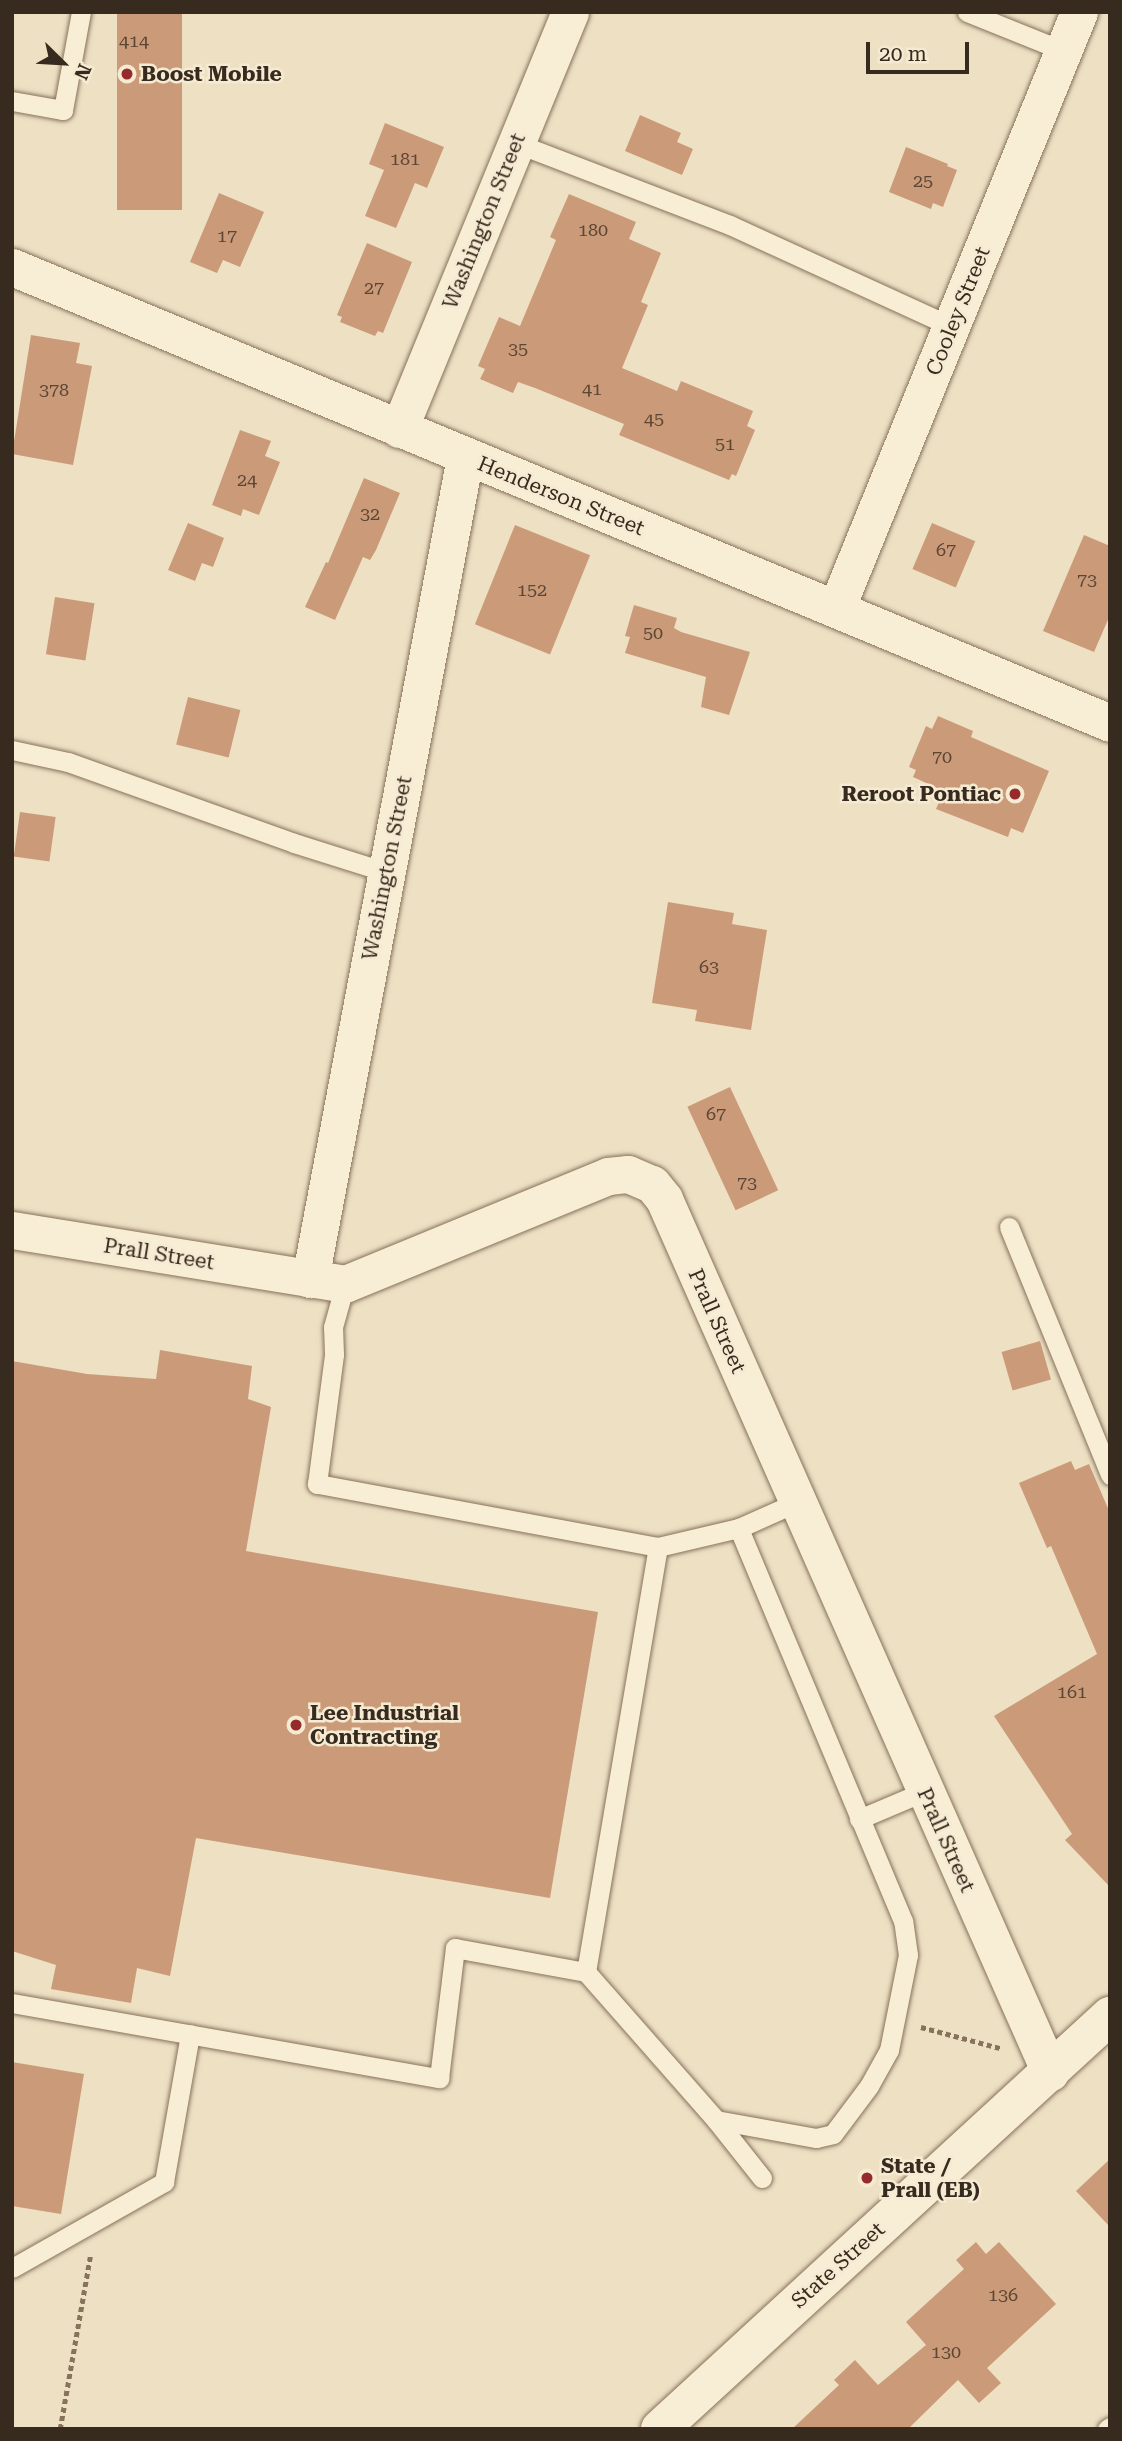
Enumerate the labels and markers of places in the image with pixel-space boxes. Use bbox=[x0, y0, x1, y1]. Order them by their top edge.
place label: Boost Mobile bbox=[141, 61, 282, 87]
marker: Boost Mobile bbox=[119, 66, 135, 82]
place label: Reroot Pontiac bbox=[842, 781, 1001, 807]
marker: Reroot Pontiac bbox=[1007, 786, 1023, 802]
place label: Lee Industrial Contracting bbox=[310, 1700, 459, 1750]
marker: Lee Industrial Contracting bbox=[288, 1717, 304, 1733]
place label: State / Prall (EB) bbox=[881, 2153, 980, 2203]
marker: State / Prall (EB) bbox=[859, 2170, 875, 2186]

